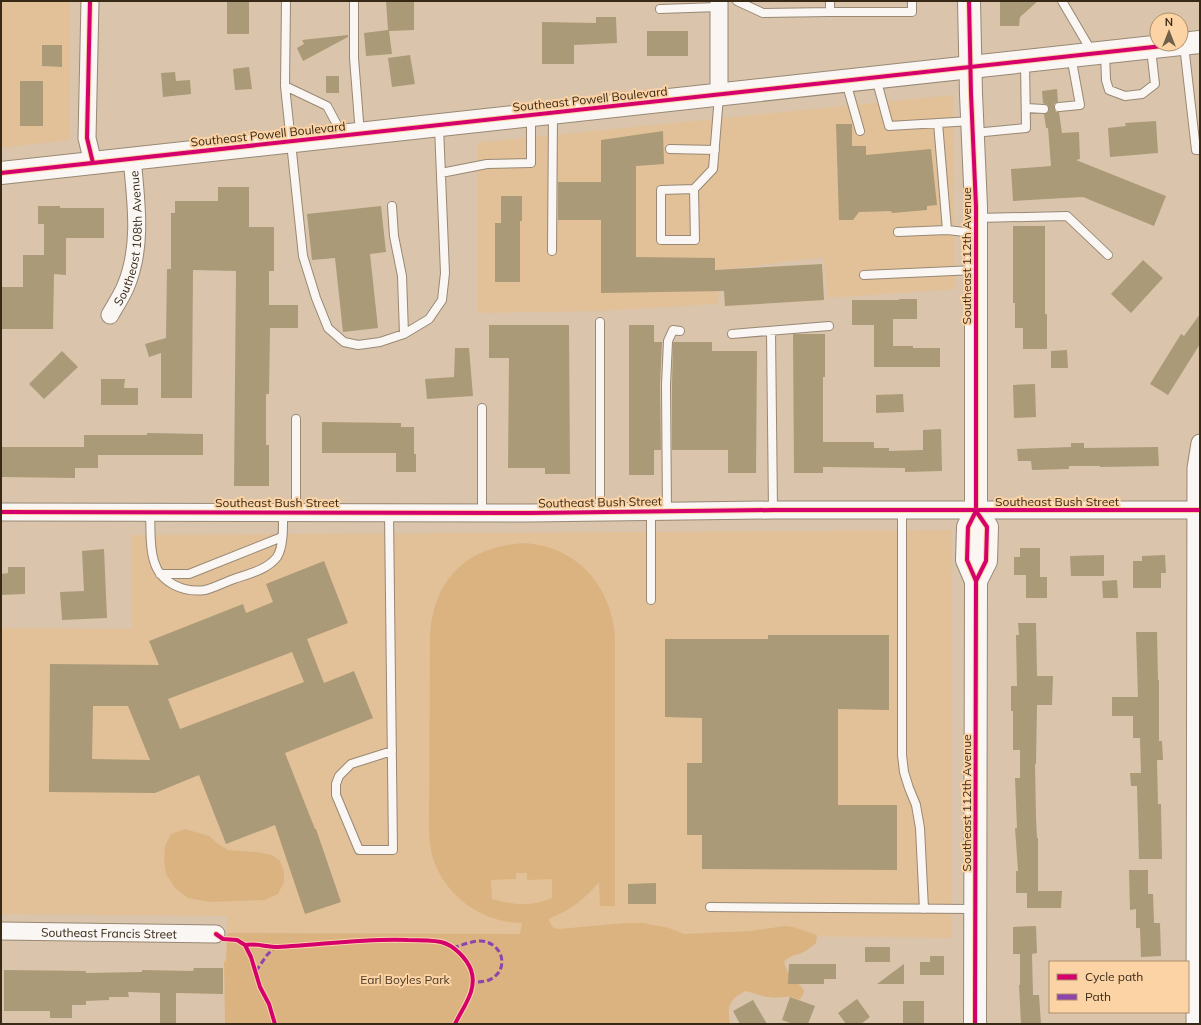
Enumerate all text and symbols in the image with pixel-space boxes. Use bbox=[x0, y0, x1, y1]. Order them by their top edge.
north arrow bbox=[1149, 12, 1189, 52]
text: N bbox=[1165, 15, 1173, 29]
street label: Southeast Powell Boulevard bbox=[512, 83, 668, 115]
street label: Southeast Powell Boulevard bbox=[190, 118, 346, 150]
street label: Southeast 108th Avenue bbox=[110, 170, 144, 308]
street label: Southeast 112th Avenue bbox=[959, 187, 974, 325]
street label: Southeast Bush Street bbox=[538, 493, 662, 511]
street label: Southeast Bush Street bbox=[995, 494, 1119, 509]
street label: Southeast Bush Street bbox=[215, 495, 339, 510]
street label: Southeast 112th Avenue bbox=[959, 734, 974, 872]
street label: Southeast Francis Street bbox=[41, 924, 177, 941]
legend bbox=[1049, 961, 1189, 1013]
text: Cycle path bbox=[1085, 969, 1143, 984]
park label: Earl Boyles Park bbox=[360, 972, 451, 987]
text: Path bbox=[1085, 989, 1111, 1004]

